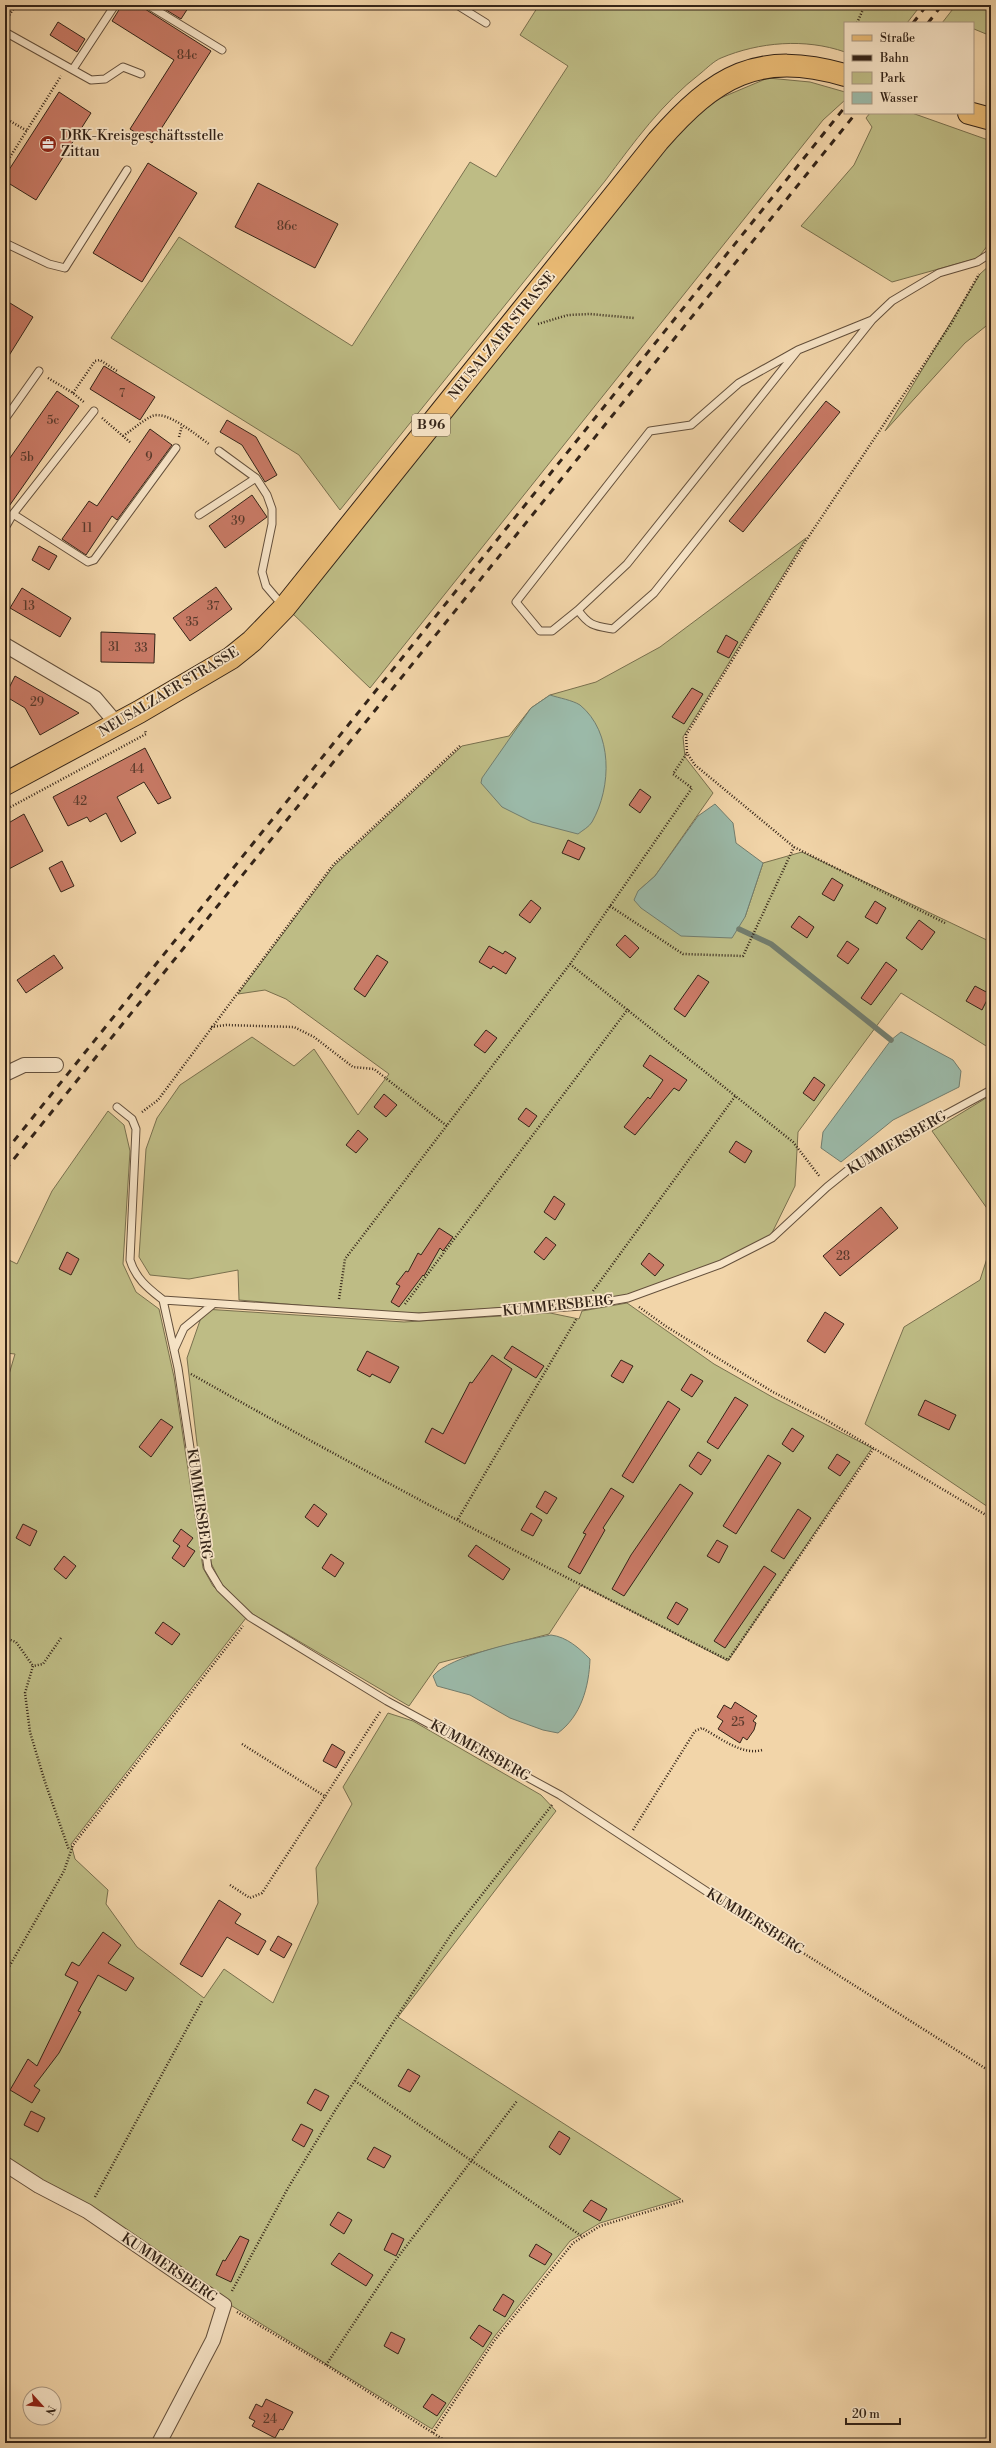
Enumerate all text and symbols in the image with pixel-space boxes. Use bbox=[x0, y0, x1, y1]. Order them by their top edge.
legend bbox=[844, 22, 974, 114]
text: Straße bbox=[880, 31, 915, 46]
house number: 84c bbox=[177, 48, 197, 63]
text: Bahn bbox=[879, 51, 909, 66]
text: Park bbox=[880, 71, 906, 86]
text: Wasser bbox=[879, 91, 918, 106]
place label: DRK-Kreisgeschäftsstelle Zittau bbox=[61, 127, 224, 161]
office icon: DRK-Kreisgeschäftsstelle Zittau bbox=[38, 134, 58, 154]
house number: 86c bbox=[277, 219, 297, 234]
street label: NEUSALZAER STRASSE bbox=[445, 268, 559, 404]
house number: 7 bbox=[119, 386, 125, 401]
house number: 5c bbox=[47, 413, 59, 428]
road number: B 96 bbox=[412, 414, 450, 436]
house number: 5b bbox=[20, 450, 34, 465]
house number: 9 bbox=[145, 450, 153, 465]
house number: 39 bbox=[231, 514, 245, 529]
house number: 11 bbox=[82, 521, 93, 536]
house number: 13 bbox=[23, 599, 35, 614]
house number: 37 bbox=[207, 599, 219, 614]
house number: 35 bbox=[185, 615, 199, 630]
house number: 31 bbox=[108, 640, 121, 655]
house number: 33 bbox=[134, 641, 148, 656]
street label: NEUSALZAER STRASSE bbox=[96, 643, 242, 741]
house number: 29 bbox=[30, 695, 44, 710]
house number: 44 bbox=[130, 762, 144, 777]
house number: 42 bbox=[73, 794, 87, 809]
street label: KUMMERSBERG bbox=[844, 1107, 950, 1179]
house number: 28 bbox=[836, 1249, 850, 1264]
street label: KUMMERSBERG bbox=[502, 1291, 615, 1321]
street label: KUMMERSBERG bbox=[182, 1447, 216, 1561]
house number: 25 bbox=[731, 1715, 745, 1730]
street label: KUMMERSBERG bbox=[427, 1716, 534, 1786]
street label: KUMMERSBERG bbox=[703, 1885, 808, 1960]
street label: KUMMERSBERG bbox=[118, 2229, 221, 2307]
north arrow bbox=[22, 2386, 62, 2426]
scale bar bbox=[846, 2400, 900, 2426]
text: N bbox=[42, 2403, 58, 2417]
text: 20 m bbox=[852, 2407, 880, 2422]
house number: 24 bbox=[263, 2412, 277, 2427]

